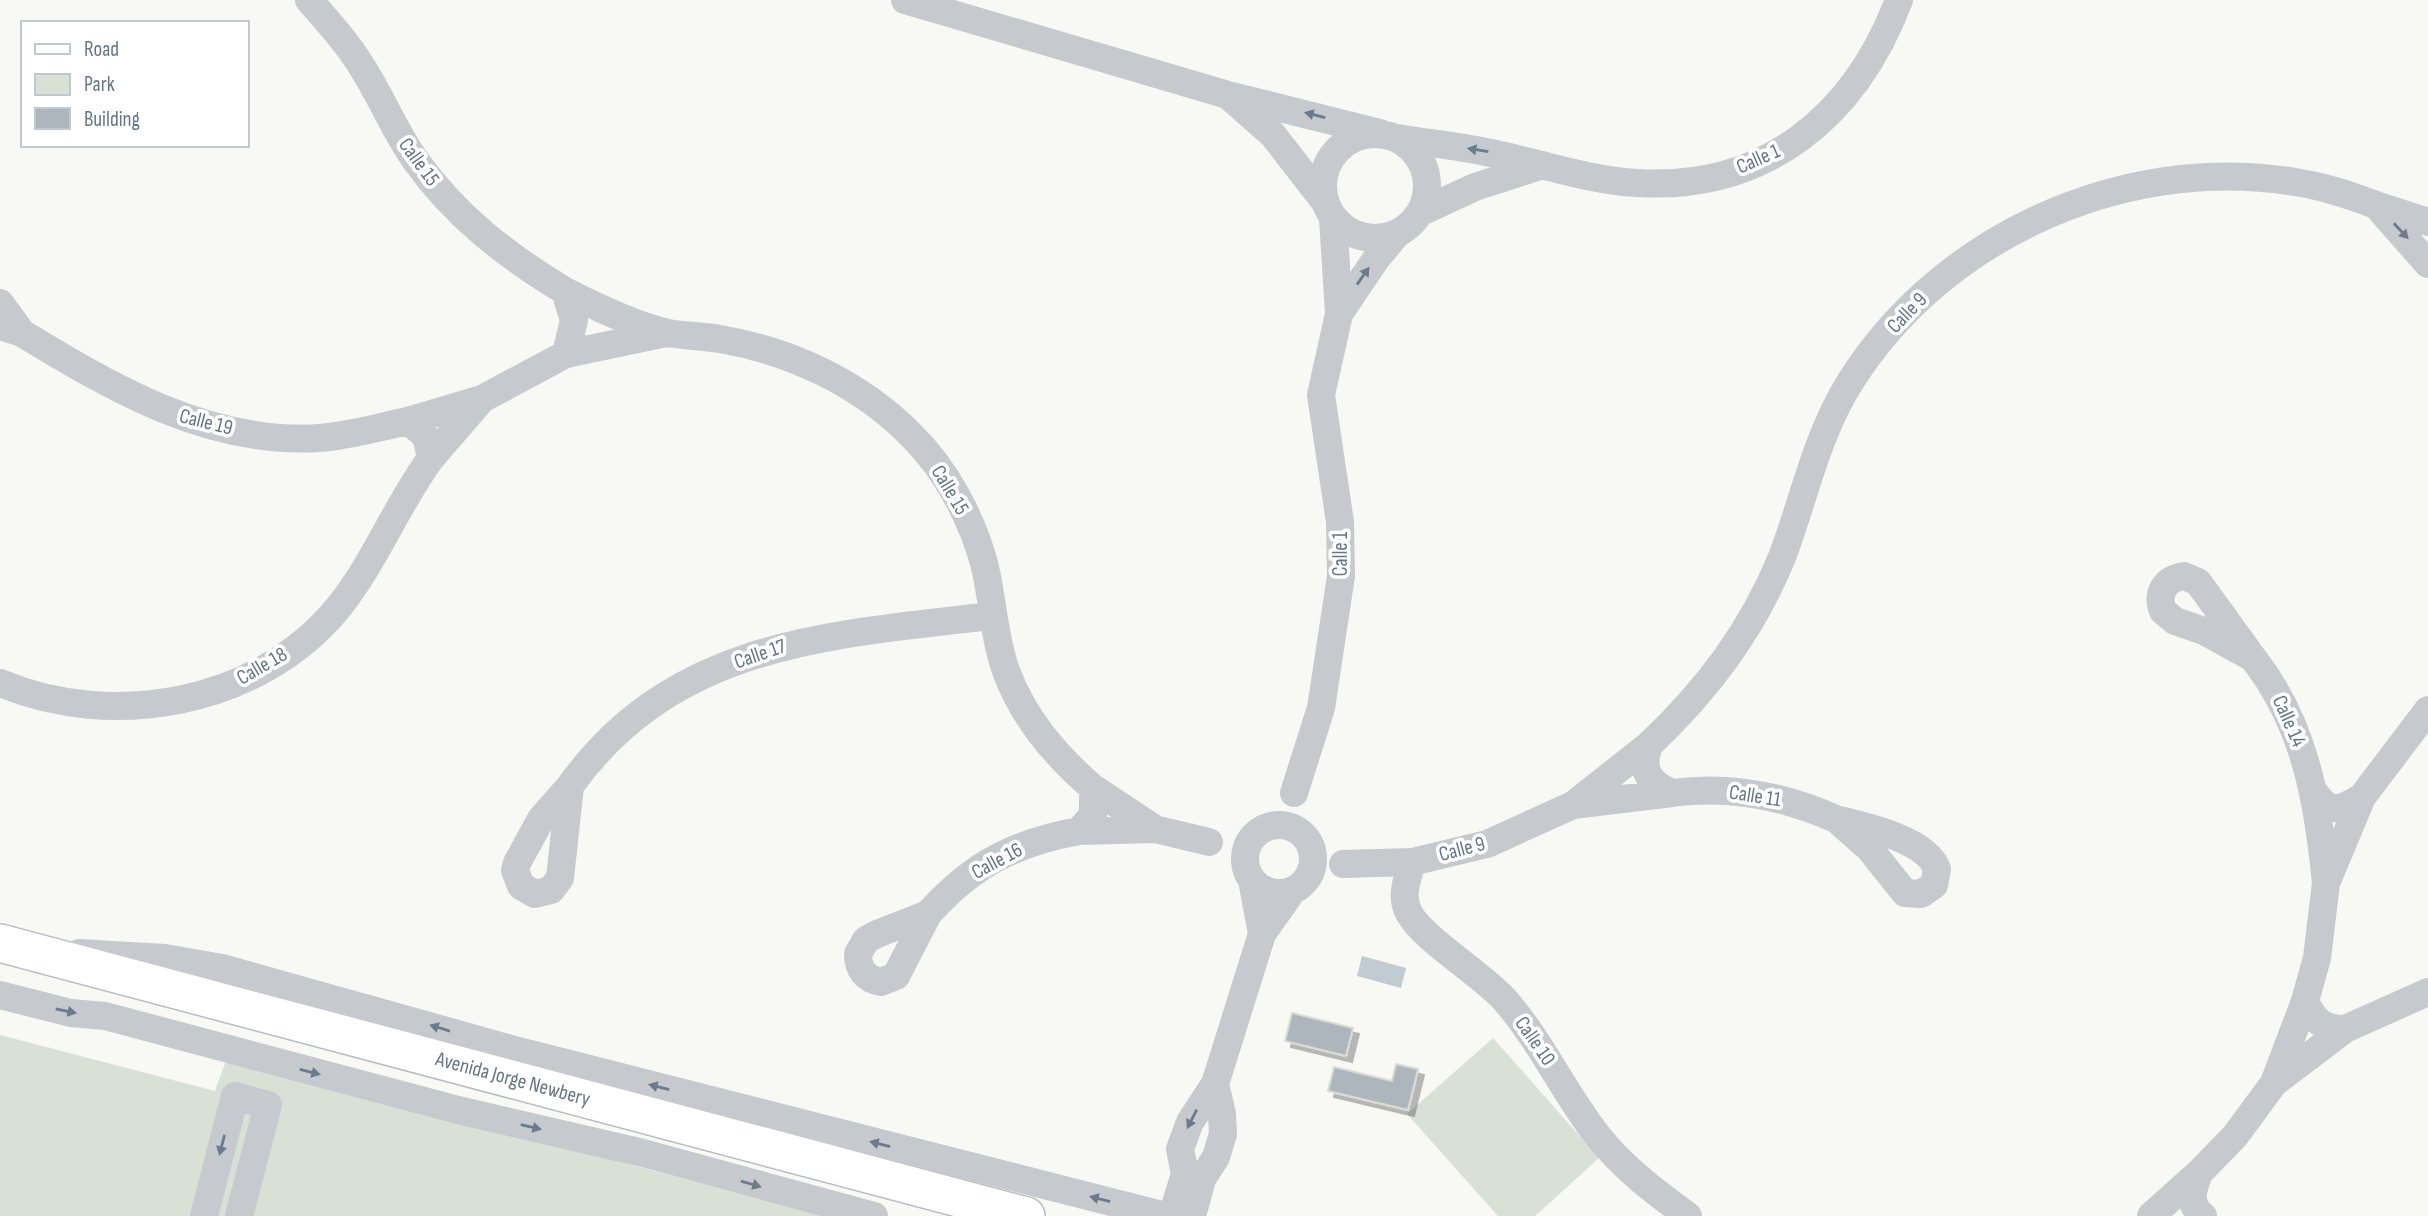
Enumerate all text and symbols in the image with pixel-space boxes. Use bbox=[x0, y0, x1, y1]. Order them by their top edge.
legend bbox=[21, 21, 248, 147]
text: Road bbox=[84, 37, 119, 62]
text: Park bbox=[84, 72, 115, 97]
text: Building bbox=[84, 107, 140, 132]
one-way arrow bbox=[1303, 109, 1325, 120]
street label: Calle 15 bbox=[393, 133, 445, 191]
street label: Calle 1 bbox=[1732, 138, 1784, 180]
one-way arrow bbox=[1467, 145, 1489, 156]
one-way arrow bbox=[2393, 222, 2409, 240]
one-way arrow bbox=[1356, 267, 1370, 285]
street label: Calle 9 bbox=[1882, 287, 1932, 339]
street label: Calle 19 bbox=[177, 403, 235, 441]
street label: Calle 15 bbox=[926, 461, 974, 519]
street label: Calle 1 bbox=[1328, 531, 1353, 576]
street label: Calle 17 bbox=[731, 633, 790, 674]
street label: Calle 18 bbox=[232, 642, 292, 690]
street label: Calle 14 bbox=[2267, 691, 2311, 751]
street label: Calle 11 bbox=[1727, 780, 1783, 813]
street label: Calle 9 bbox=[1436, 831, 1488, 867]
street label: Calle 16 bbox=[967, 837, 1027, 885]
one-way arrow bbox=[55, 1006, 77, 1017]
street label: Calle 10 bbox=[1509, 1012, 1561, 1070]
one-way arrow bbox=[429, 1022, 450, 1033]
street label: Avenida Jorge Newbery bbox=[432, 1046, 593, 1112]
one-way arrow bbox=[299, 1067, 321, 1078]
one-way arrow bbox=[648, 1081, 670, 1092]
one-way arrow bbox=[1187, 1109, 1198, 1129]
one-way arrow bbox=[520, 1122, 542, 1133]
one-way arrow bbox=[216, 1134, 227, 1156]
one-way arrow bbox=[869, 1138, 891, 1149]
one-way arrow bbox=[741, 1180, 762, 1190]
one-way arrow bbox=[1089, 1193, 1111, 1204]

